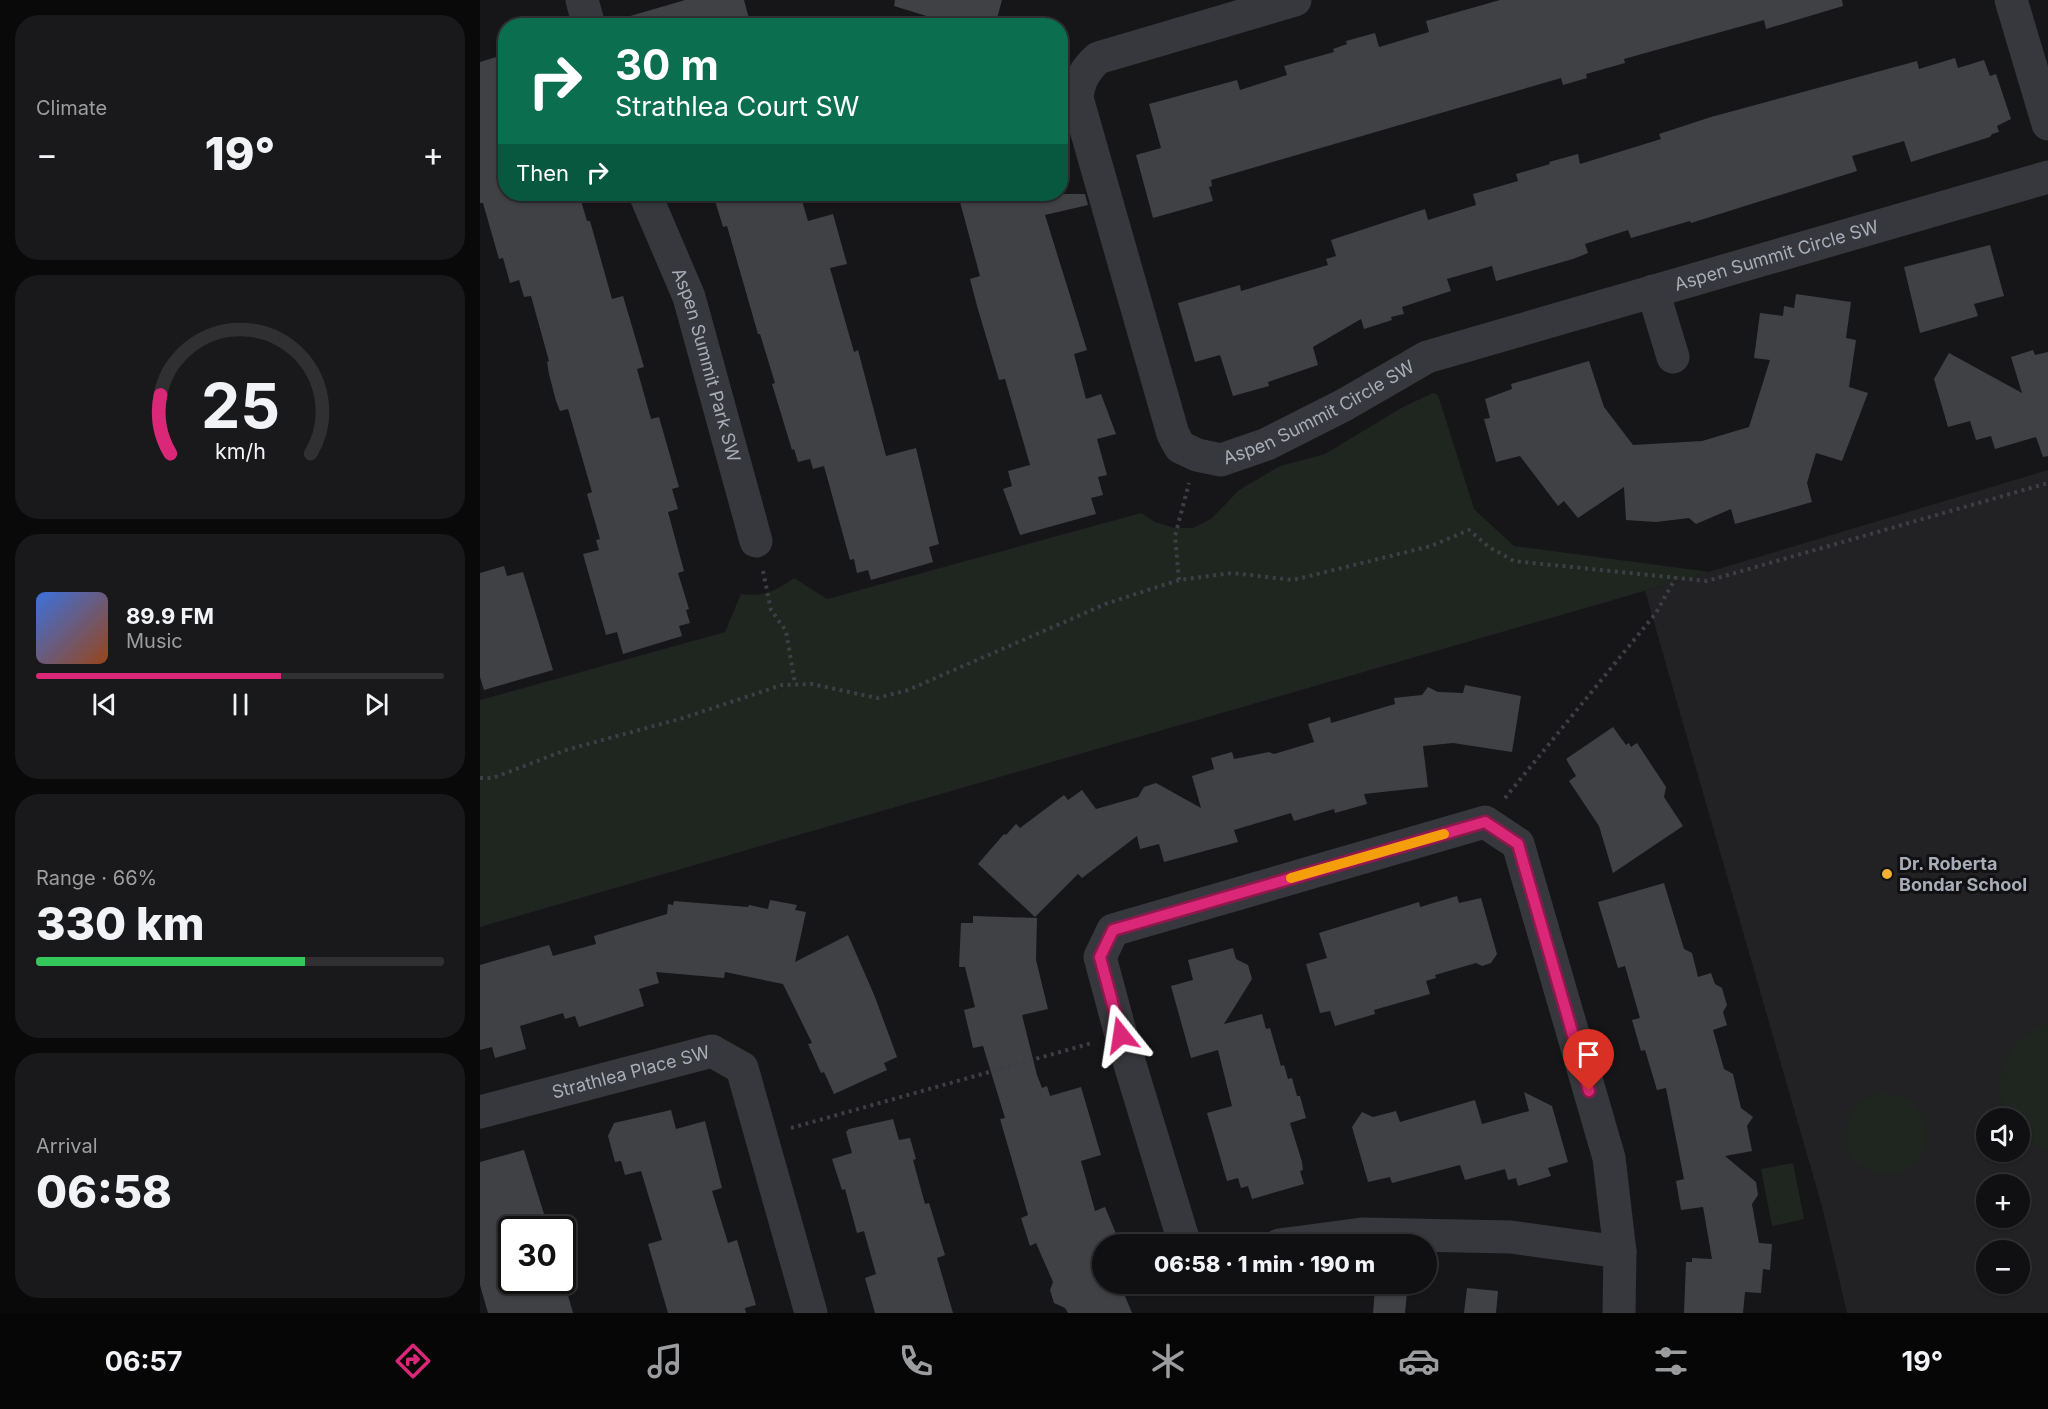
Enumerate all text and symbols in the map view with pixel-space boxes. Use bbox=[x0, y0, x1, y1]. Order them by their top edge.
text: 30 m bbox=[615, 39, 719, 90]
icon: right bbox=[516, 42, 594, 120]
text: Strathlea Court SW bbox=[615, 90, 859, 123]
text: Climate bbox=[36, 96, 107, 120]
text: 19° bbox=[205, 126, 275, 181]
text: − bbox=[36, 134, 58, 174]
text: + bbox=[422, 134, 444, 174]
icon: right bbox=[581, 156, 614, 189]
text: Then bbox=[516, 160, 569, 186]
street label: Aspen Summit Circle SW bbox=[1672, 216, 1881, 295]
street label: Aspen Summit Park SW bbox=[668, 265, 745, 464]
street label: Aspen Summit Circle SW bbox=[1220, 355, 1418, 468]
text: 25 bbox=[200, 368, 280, 443]
text: km/h bbox=[215, 438, 265, 464]
text: 89.9 FM bbox=[126, 603, 214, 629]
text: Music bbox=[126, 629, 183, 653]
icon: previous bbox=[88, 688, 121, 721]
icon: pause bbox=[224, 688, 257, 721]
icon: next bbox=[360, 688, 393, 721]
place label: Dr. Roberta Bondar School bbox=[1899, 853, 2027, 895]
text: Range · 66% bbox=[36, 866, 157, 890]
marker: Dr. Roberta Bondar School bbox=[1880, 867, 1894, 881]
text: 330 km bbox=[36, 896, 205, 951]
position arrow bbox=[1089, 1003, 1153, 1067]
pin bbox=[1563, 1029, 1614, 1091]
icon: arrive bbox=[1572, 1038, 1605, 1071]
street label: Strathlea Place SW bbox=[550, 1041, 712, 1103]
map controls bbox=[1976, 1108, 2030, 1294]
button: sound bbox=[1976, 1108, 2030, 1162]
text: Arrival bbox=[36, 1134, 98, 1158]
text: 06:58 bbox=[36, 1164, 172, 1219]
button: + bbox=[1976, 1174, 2030, 1228]
speed limit sign: 30 bbox=[498, 1216, 576, 1294]
button: − bbox=[1976, 1240, 2030, 1294]
text: 06:58 · 1 min · 190 m bbox=[1154, 1251, 1375, 1277]
icon: directions bbox=[392, 1340, 434, 1382]
icon: music bbox=[644, 1340, 686, 1382]
icon: phone bbox=[895, 1340, 937, 1382]
icon: climate bbox=[1147, 1340, 1189, 1382]
icon: car bbox=[1398, 1340, 1440, 1382]
icon: filters bbox=[1650, 1340, 1692, 1382]
text: 06:57 bbox=[105, 1345, 183, 1378]
text: 19° bbox=[1902, 1345, 1943, 1378]

